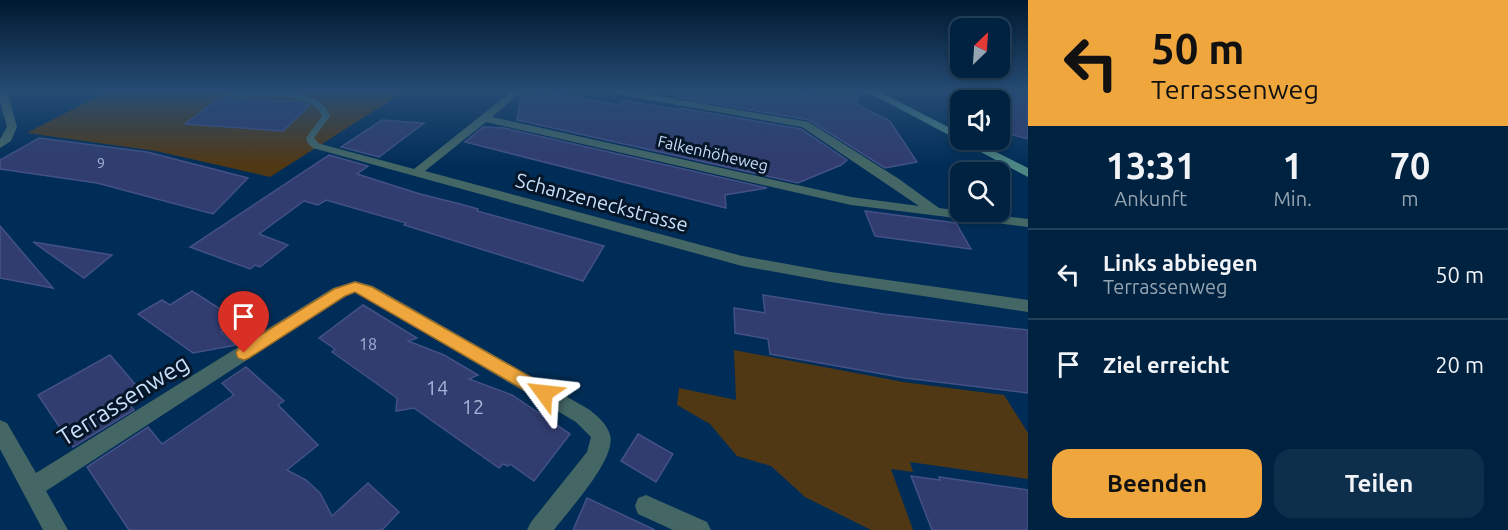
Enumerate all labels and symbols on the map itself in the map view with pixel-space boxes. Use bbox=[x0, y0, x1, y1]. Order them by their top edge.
north arrow bbox=[950, 18, 1010, 78]
street label: Falkenhöheweg bbox=[656, 132, 770, 174]
house number: 9 bbox=[97, 155, 105, 171]
street label: Schanzeneckstrasse bbox=[513, 168, 691, 236]
pin bbox=[218, 291, 269, 353]
house number: 18 bbox=[359, 335, 377, 353]
street label: Terrassenweg bbox=[53, 349, 193, 451]
position arrow bbox=[512, 361, 576, 425]
house number: 14 bbox=[426, 376, 448, 399]
house number: 12 bbox=[462, 395, 484, 418]

